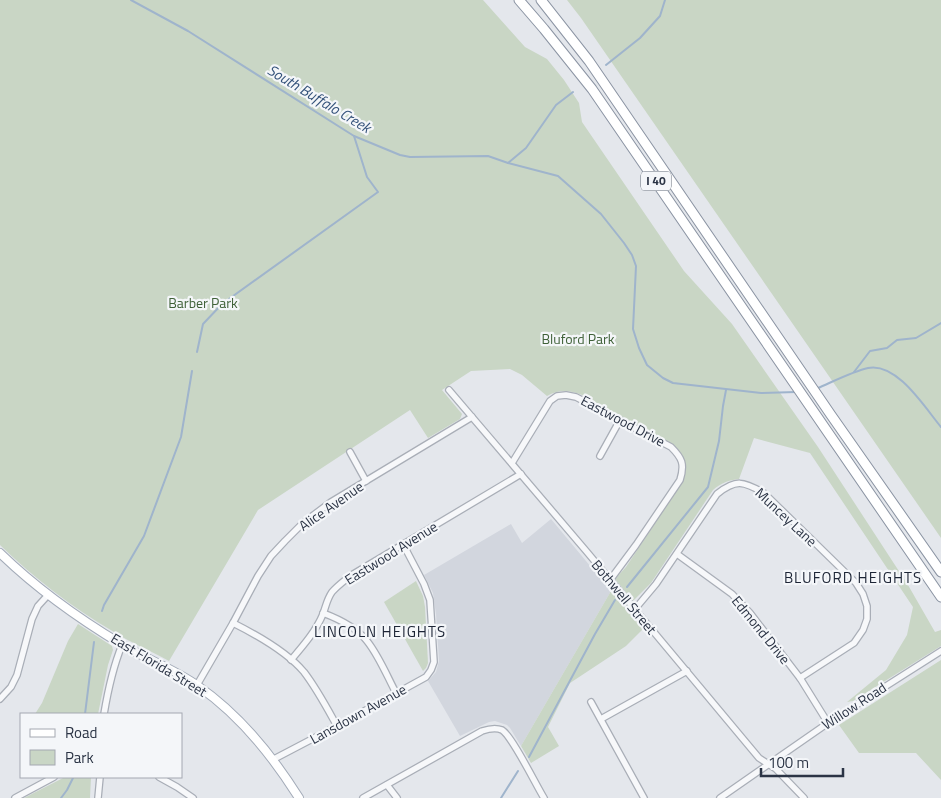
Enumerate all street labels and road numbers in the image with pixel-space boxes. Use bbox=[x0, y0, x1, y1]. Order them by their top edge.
road number: I 40 bbox=[641, 172, 671, 190]
street label: Eastwood Drive bbox=[577, 390, 669, 452]
street label: Alice Avenue bbox=[294, 476, 367, 536]
street label: Muncey Lane bbox=[751, 482, 822, 551]
street label: Eastwood Avenue bbox=[340, 516, 441, 590]
street label: Bothwell Street bbox=[587, 555, 662, 639]
street label: Edmond Drive bbox=[727, 591, 796, 668]
street label: East Florida Street bbox=[107, 628, 211, 702]
street label: Willow Road bbox=[817, 677, 890, 734]
street label: Lansdown Avenue bbox=[306, 678, 410, 749]

